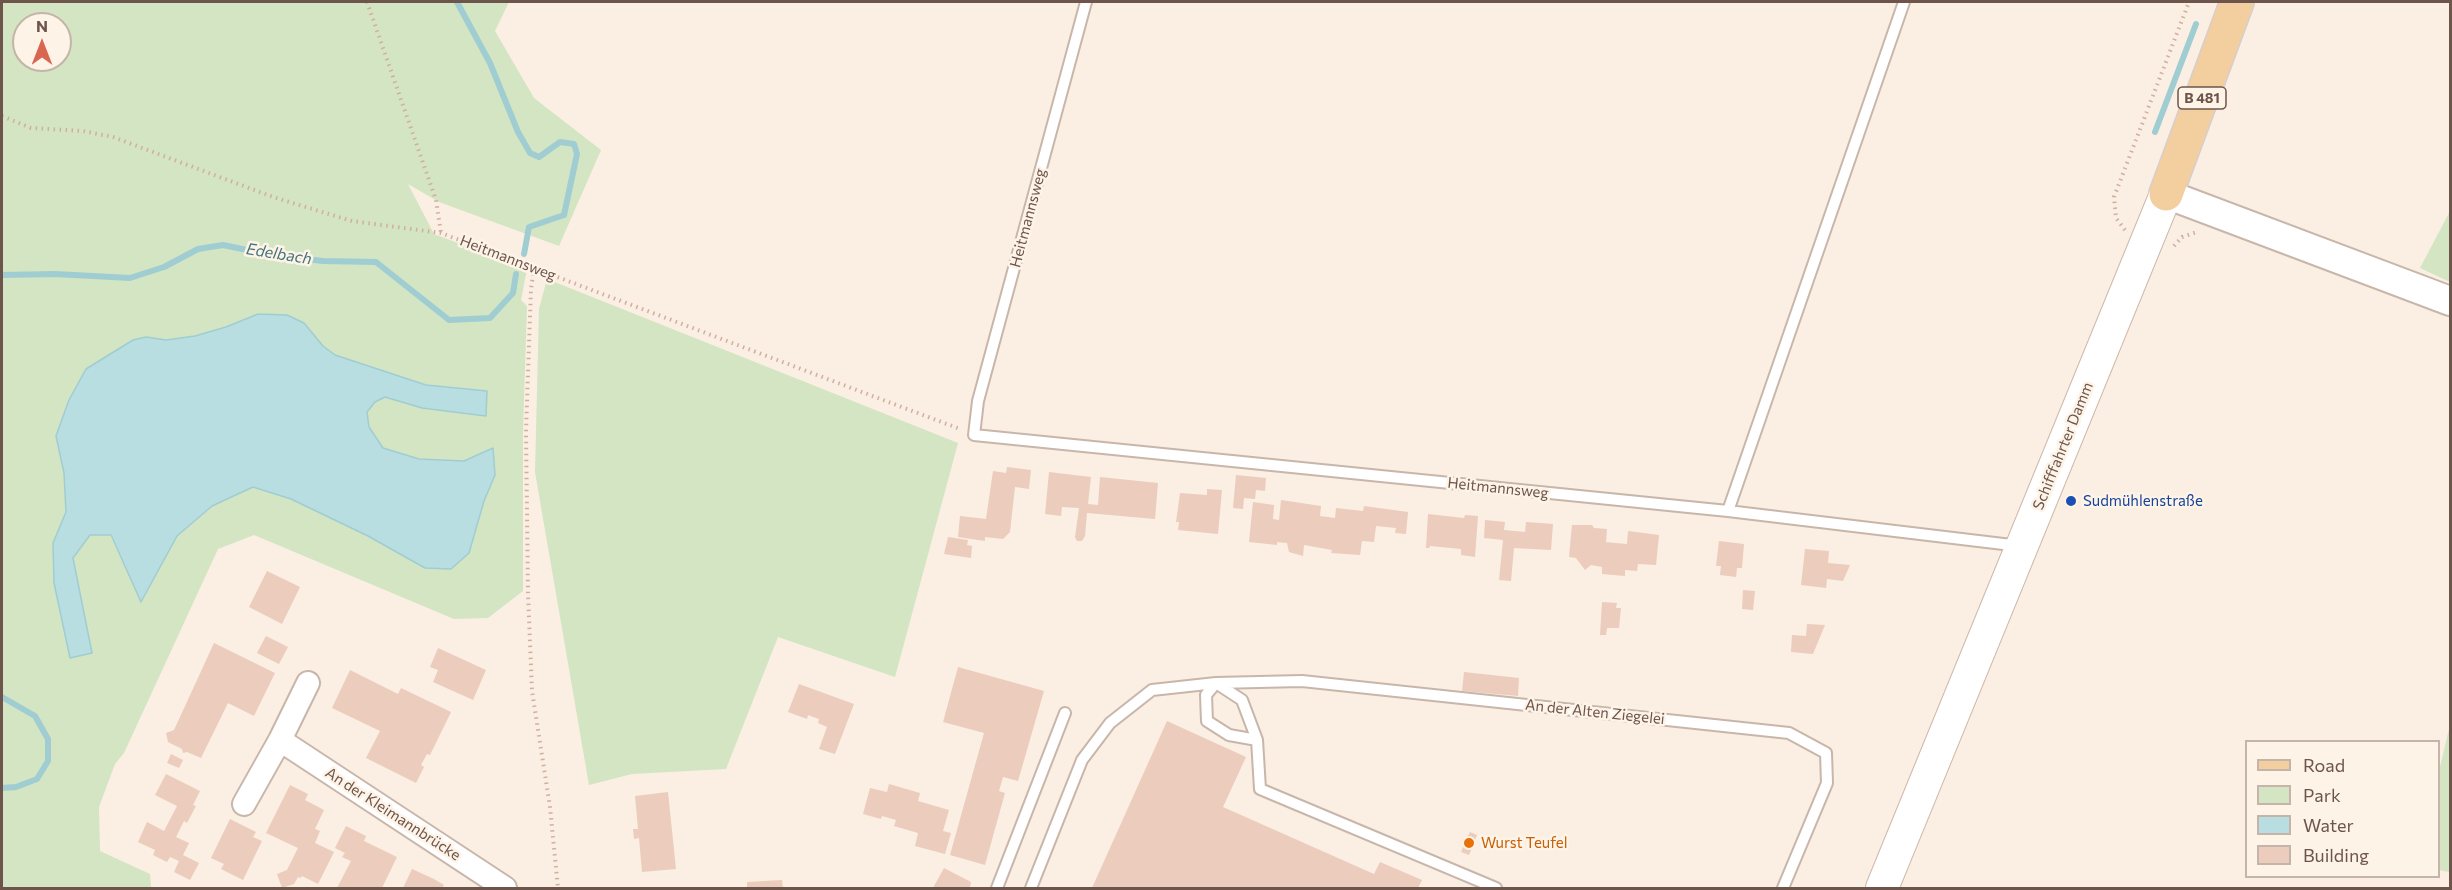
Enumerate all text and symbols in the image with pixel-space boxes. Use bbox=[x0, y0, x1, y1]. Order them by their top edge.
north arrow bbox=[12, 12, 72, 72]
text: N bbox=[36, 16, 48, 35]
road number: B 481 bbox=[2178, 87, 2226, 109]
street label: Heitmannsweg bbox=[1006, 167, 1050, 269]
street label: Heitmannsweg bbox=[457, 231, 559, 285]
water label: Edelbach bbox=[245, 239, 313, 269]
street label: Schifffahrter Damm bbox=[2029, 380, 2097, 512]
street label: Heitmannsweg bbox=[1446, 474, 1550, 502]
place label: Sudmühlenstraße bbox=[2083, 492, 2203, 510]
marker: Sudmühlenstraße bbox=[2064, 494, 2078, 508]
street label: An der Alten Ziegelei bbox=[1524, 696, 1666, 728]
legend bbox=[2245, 740, 2440, 878]
text: Road bbox=[2303, 754, 2345, 776]
street label: An der Kleimannbrücke bbox=[322, 764, 464, 864]
text: Park bbox=[2303, 784, 2341, 806]
text: Water bbox=[2303, 814, 2354, 836]
place label: Wurst Teufel bbox=[1481, 834, 1567, 852]
marker: Wurst Teufel bbox=[1462, 836, 1476, 850]
text: Building bbox=[2303, 844, 2369, 866]

